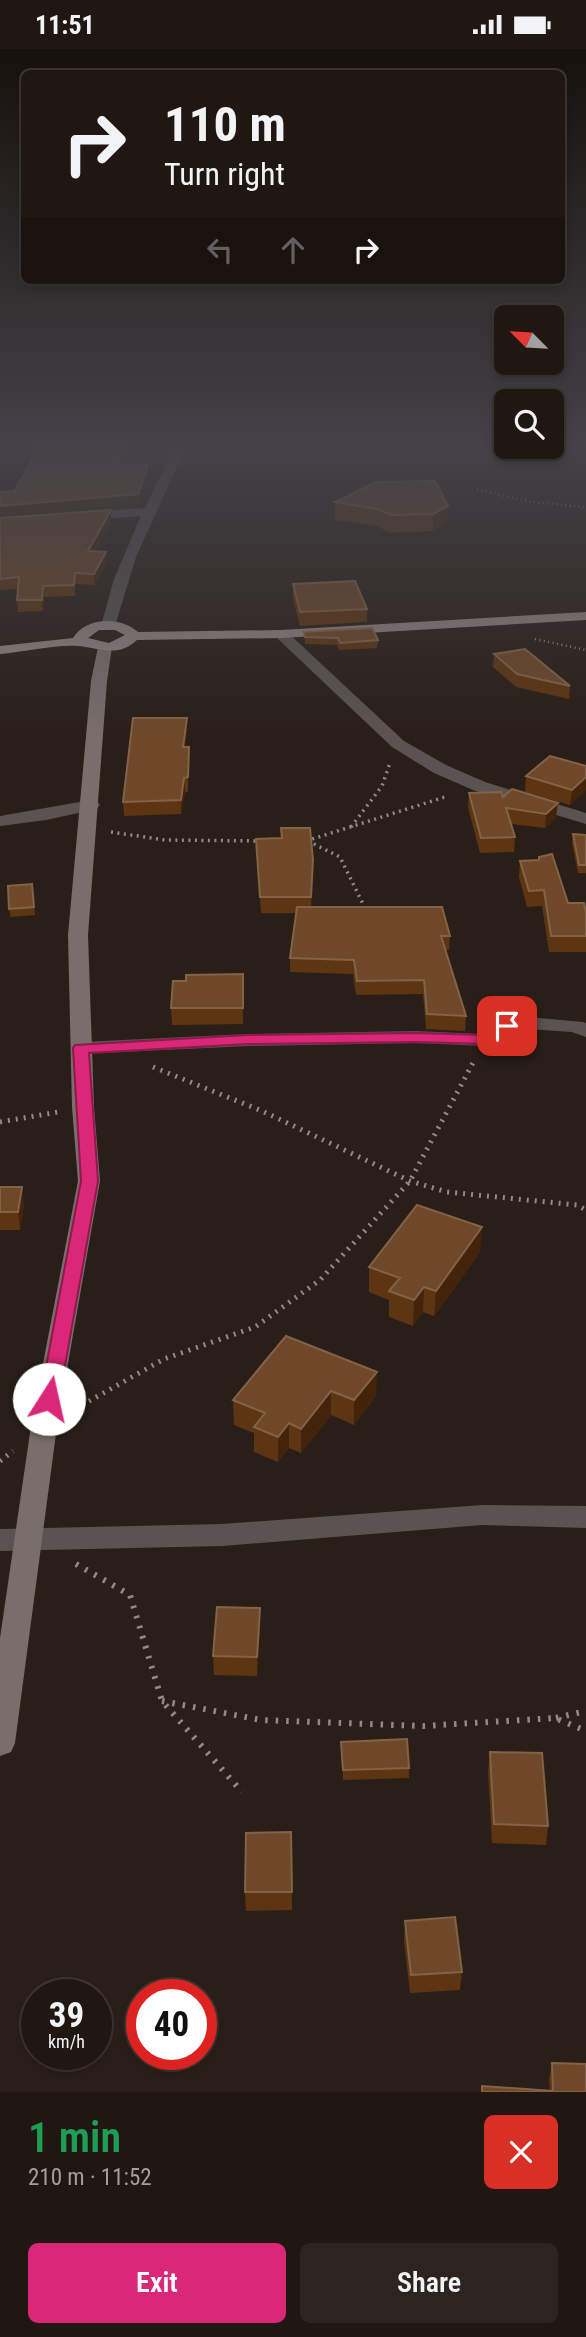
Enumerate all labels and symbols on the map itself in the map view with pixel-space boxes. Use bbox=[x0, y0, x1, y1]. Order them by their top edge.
north arrow bbox=[494, 305, 564, 375]
pin bbox=[477, 996, 537, 1056]
position arrow bbox=[12, 1362, 86, 1436]
speed limit sign: 40 bbox=[126, 1979, 217, 2070]

